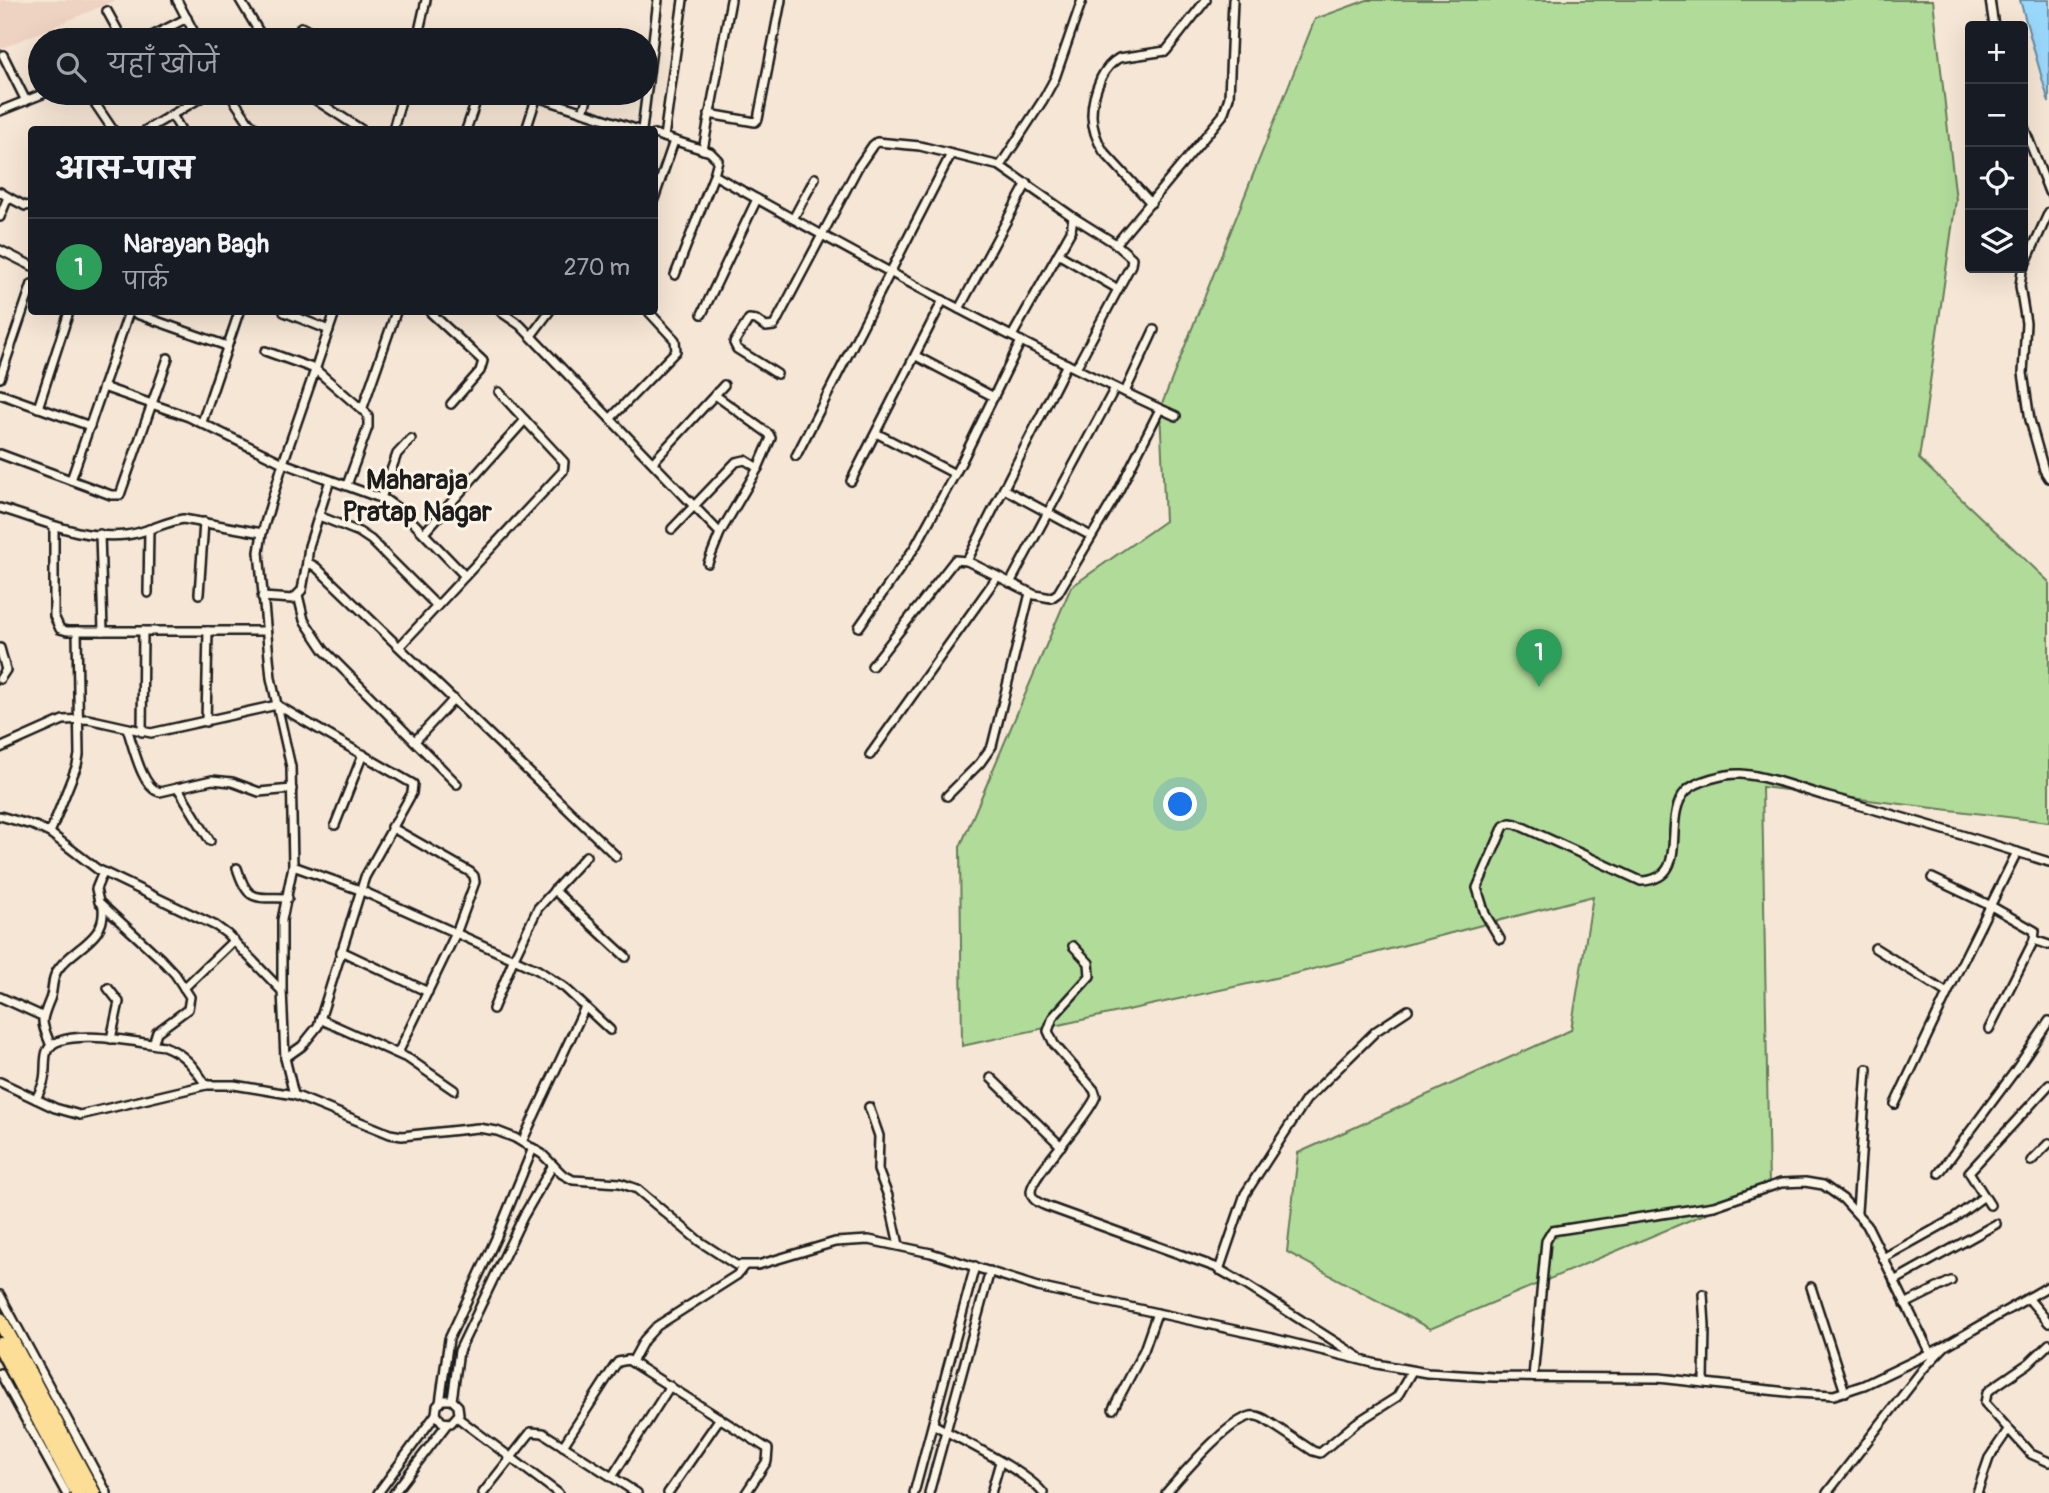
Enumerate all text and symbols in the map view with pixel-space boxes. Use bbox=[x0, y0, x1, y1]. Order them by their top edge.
map controls bbox=[1965, 21, 2028, 273]
button: + bbox=[1965, 21, 2028, 84]
search box bbox=[28, 28, 658, 105]
icon: search bbox=[52, 48, 90, 86]
text: यहाँ खोजें bbox=[108, 49, 219, 81]
button: − bbox=[1965, 84, 2028, 147]
button: locate bbox=[1965, 147, 2028, 210]
text: आस-पास bbox=[56, 151, 194, 188]
button: layers bbox=[1965, 210, 2028, 273]
text: Narayan Bagh bbox=[123, 228, 269, 260]
text: 1 bbox=[75, 253, 84, 282]
text: 270 m bbox=[564, 253, 630, 282]
text: पार्क bbox=[123, 267, 168, 296]
district label: Maharaja Pratap Nagar bbox=[342, 463, 493, 530]
pin: 1 bbox=[1516, 629, 1562, 687]
your location bbox=[1163, 787, 1197, 821]

